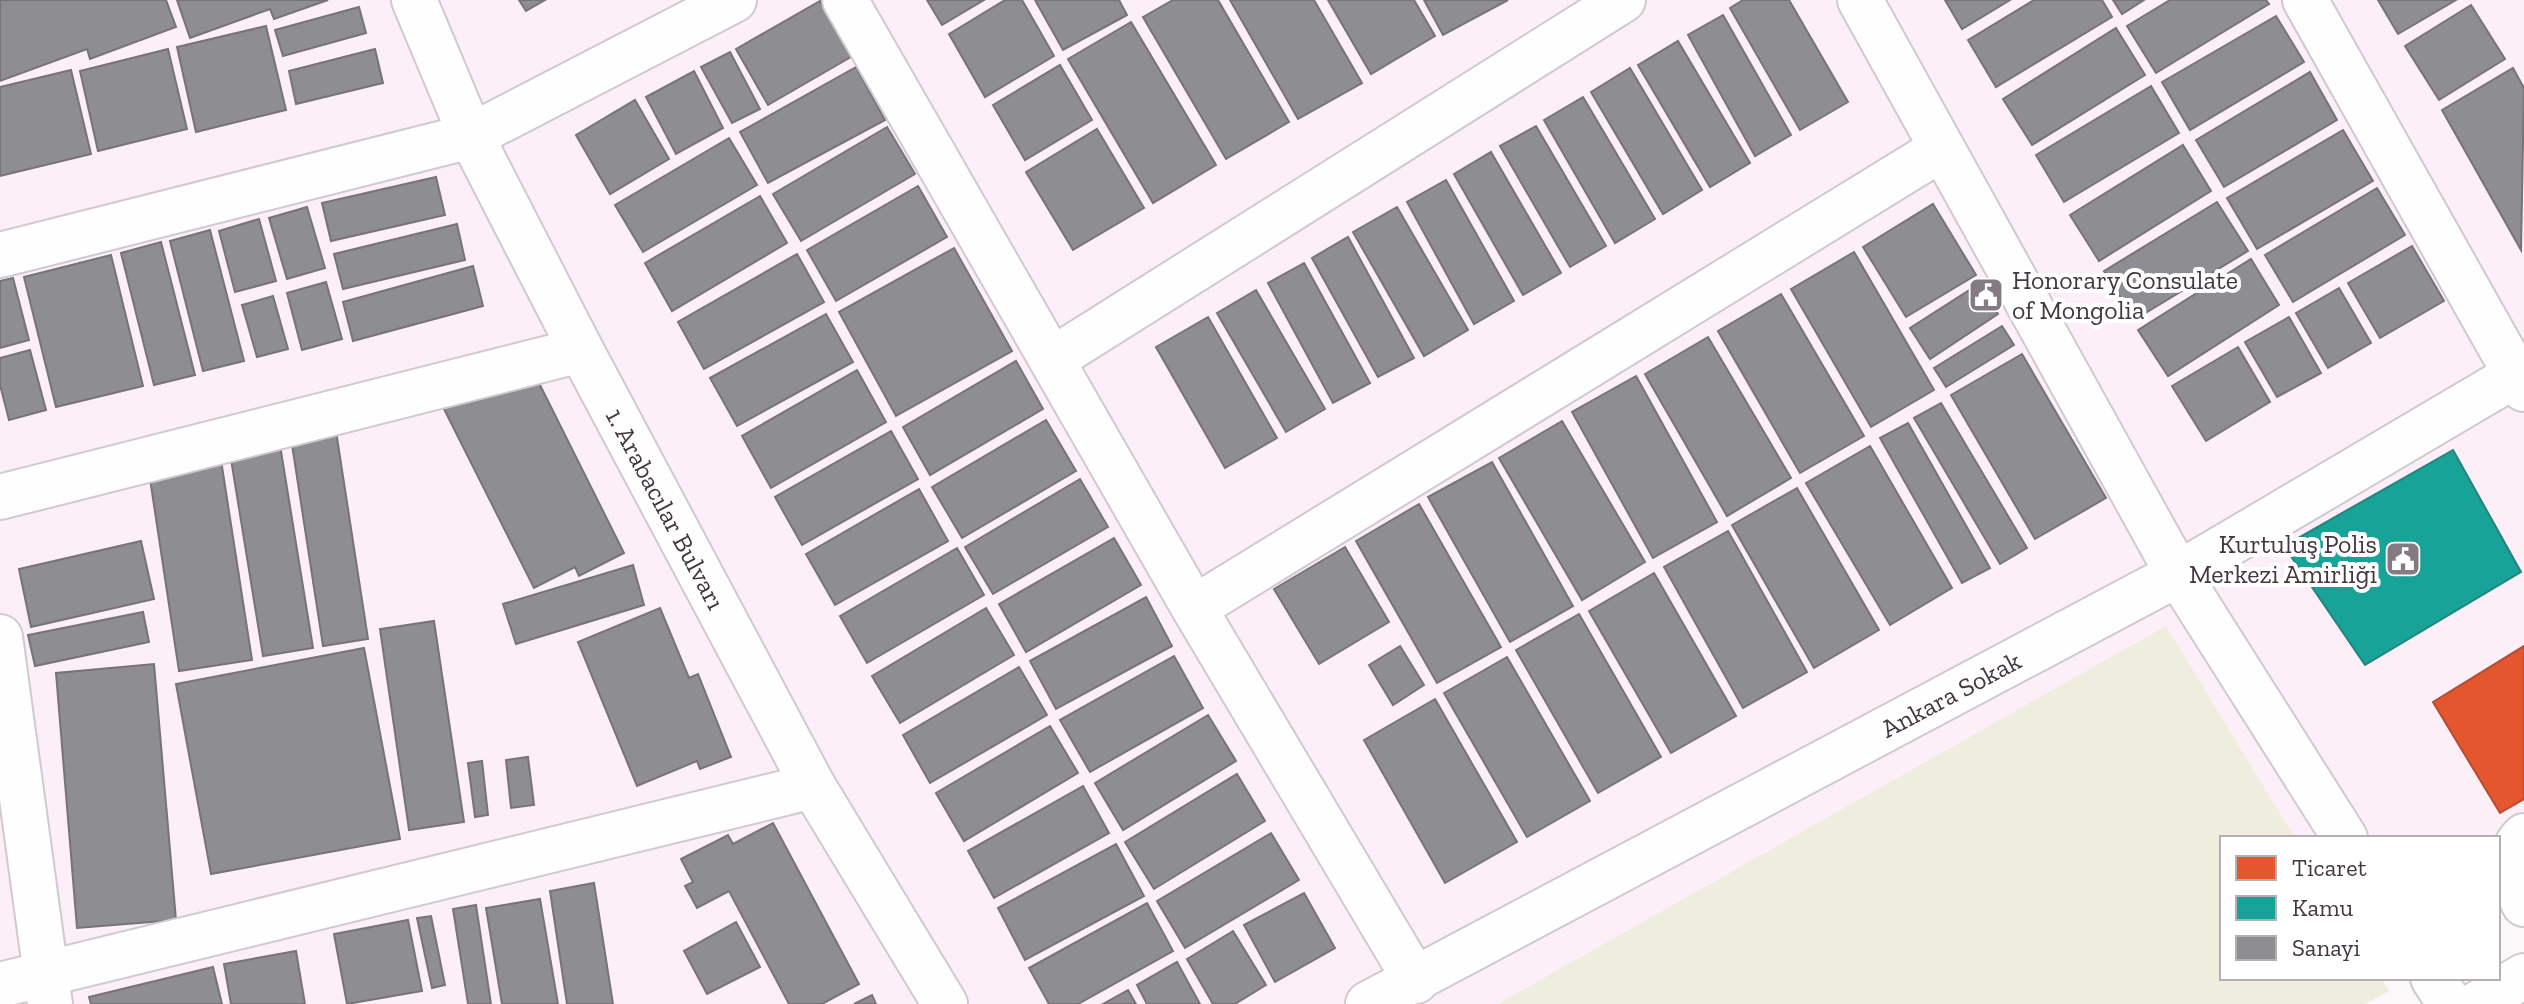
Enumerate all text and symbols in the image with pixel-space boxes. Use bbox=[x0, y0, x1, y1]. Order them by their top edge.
place label: Honorary Consulate of Mongolia bbox=[2012, 264, 2238, 326]
public building icon: Honorary Consulate of Mongolia bbox=[1967, 276, 2005, 314]
street label: 1. Arabacılar Bulvarı bbox=[599, 403, 732, 615]
place label: Kurtuluş Polis Merkezi Amirliği bbox=[2189, 528, 2377, 590]
public building icon: Kurtuluş Polis Merkezi Amirliği bbox=[2384, 540, 2422, 578]
street label: Ankara Sokak bbox=[1875, 644, 2027, 745]
legend bbox=[2220, 836, 2500, 980]
text: Ticaret bbox=[2292, 853, 2367, 882]
text: Kamu bbox=[2292, 893, 2354, 922]
text: Sanayi bbox=[2292, 933, 2360, 962]

